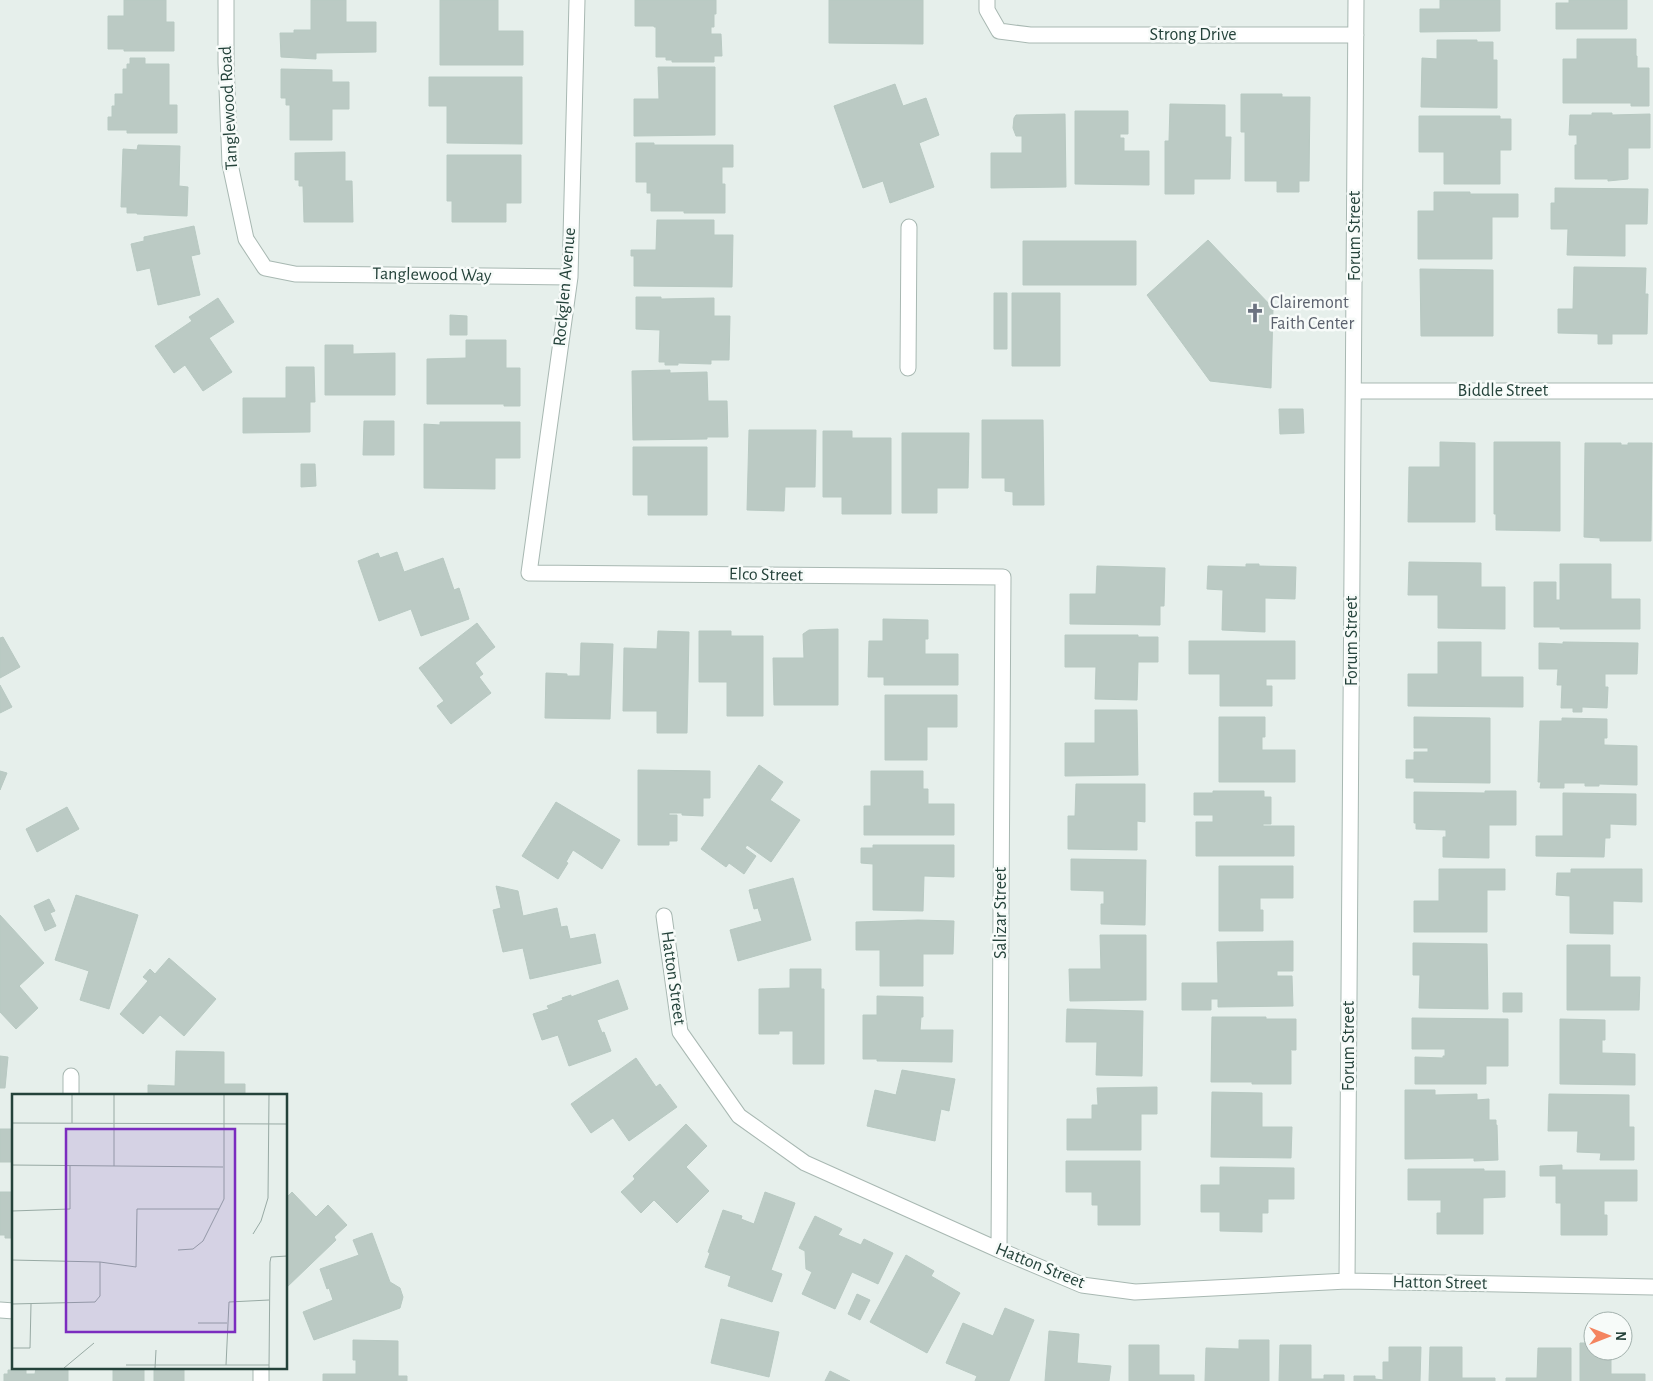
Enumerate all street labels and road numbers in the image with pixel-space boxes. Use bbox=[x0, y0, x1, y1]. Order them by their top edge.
street label: Strong Drive bbox=[1149, 26, 1237, 44]
street label: Tanglewood Road bbox=[217, 46, 241, 170]
street label: Forum Street bbox=[1346, 191, 1364, 281]
street label: Rockglen Avenue bbox=[551, 227, 579, 347]
street label: Tanglewood Way bbox=[372, 265, 492, 285]
street label: Biddle Street bbox=[1458, 382, 1549, 400]
street label: Elco Street bbox=[729, 565, 804, 585]
street label: Forum Street bbox=[1343, 596, 1361, 686]
street label: Salizar Street bbox=[992, 867, 1010, 959]
street label: Hatton Street bbox=[657, 930, 689, 1026]
street label: Forum Street bbox=[1340, 1001, 1358, 1091]
street label: Hatton Street bbox=[993, 1240, 1088, 1292]
street label: Hatton Street bbox=[1392, 1273, 1488, 1293]

